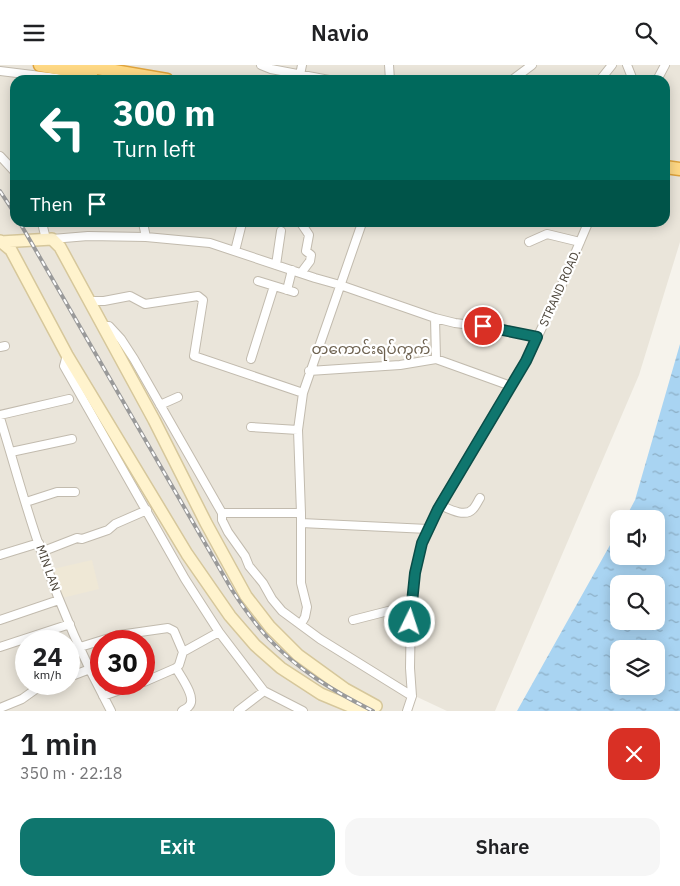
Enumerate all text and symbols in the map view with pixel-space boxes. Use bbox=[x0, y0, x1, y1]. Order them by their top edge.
text: Navio bbox=[311, 18, 369, 47]
icon: menu bbox=[20, 19, 48, 47]
icon: search bbox=[632, 19, 660, 47]
text: 300 m bbox=[113, 90, 216, 136]
icon: left bbox=[30, 95, 95, 160]
text: Turn left bbox=[113, 134, 196, 163]
icon: arrive bbox=[83, 190, 111, 218]
text: Then bbox=[30, 192, 73, 216]
street label: STRAND ROAD. bbox=[536, 247, 583, 329]
pin bbox=[462, 305, 504, 347]
icon: arrive bbox=[469, 312, 497, 340]
district label: တကောင်းရပ်ကွက် bbox=[312, 339, 431, 361]
map controls bbox=[610, 510, 665, 695]
button: sound bbox=[610, 510, 665, 565]
street label: MIN LAN bbox=[33, 543, 64, 593]
button: search bbox=[610, 575, 665, 630]
position arrow bbox=[383, 595, 435, 647]
speed limit sign: 30 bbox=[90, 630, 155, 695]
text: 24 bbox=[32, 640, 63, 673]
button: layers bbox=[610, 640, 665, 695]
text: km/h bbox=[33, 667, 62, 682]
text: 1 min bbox=[20, 724, 98, 763]
button: close bbox=[608, 728, 660, 780]
text: 350 m · 22:18 bbox=[20, 763, 122, 783]
button: Exit bbox=[20, 818, 335, 876]
button: Share bbox=[345, 818, 660, 876]

